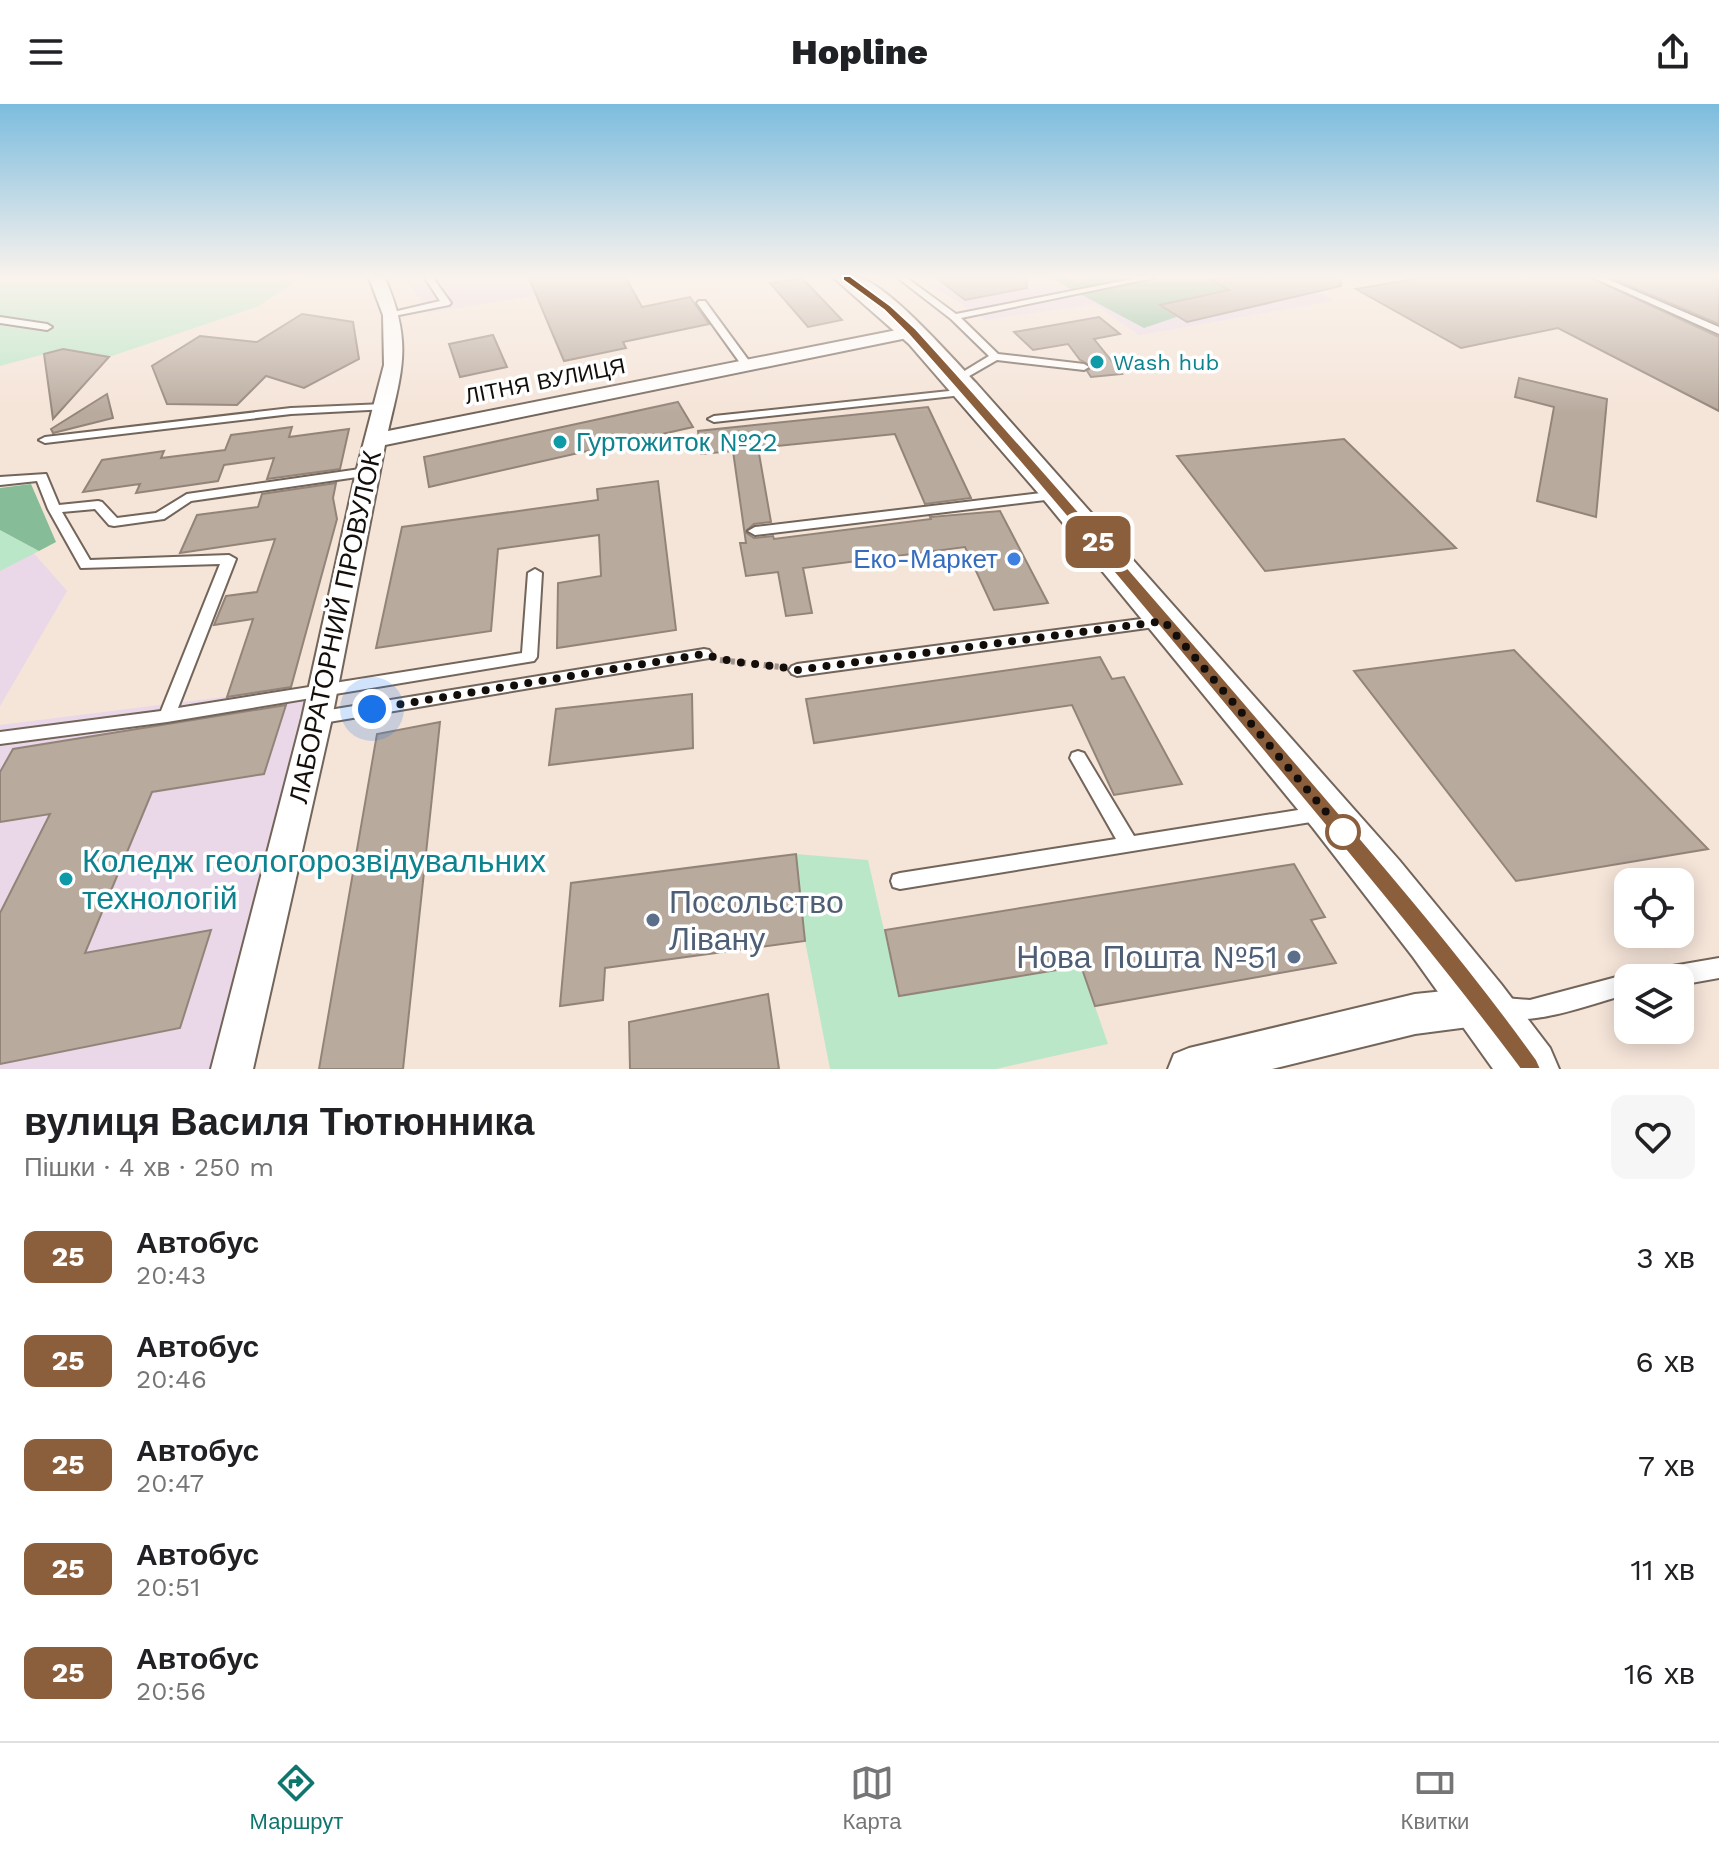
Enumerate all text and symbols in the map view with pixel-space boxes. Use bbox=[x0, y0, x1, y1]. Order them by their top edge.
icon: menu bbox=[24, 30, 68, 74]
icon: share bbox=[1651, 30, 1695, 74]
text: Hopline bbox=[791, 31, 928, 73]
place label: Wash hub bbox=[1113, 350, 1219, 375]
street label: ЛІТНЯ ВУЛИЦЯ bbox=[463, 353, 627, 409]
marker: Wash hub bbox=[1088, 353, 1106, 371]
place label: Гуртожиток №22 bbox=[576, 427, 778, 457]
marker: Гуртожиток №22 bbox=[551, 433, 569, 451]
street label: ЛАБОРАТОРНИЙ ПРОВУЛОК bbox=[283, 448, 387, 806]
line badge: 25 bbox=[1062, 516, 1134, 568]
text: 25 bbox=[1081, 525, 1115, 558]
place label: Еко-Маркет bbox=[853, 544, 998, 574]
marker: Еко-Маркет bbox=[1005, 550, 1023, 568]
your location bbox=[352, 689, 392, 729]
unlabelled marker bbox=[1326, 815, 1360, 849]
place label: Коледж геологорозвідувальних технологій bbox=[82, 842, 546, 917]
map controls bbox=[1614, 868, 1694, 1044]
button: locate bbox=[1614, 868, 1694, 948]
marker: Коледж геологорозвідувальних технологій bbox=[57, 870, 75, 888]
place label: Посольство Лівану bbox=[669, 883, 844, 958]
marker: Посольство Лівану bbox=[644, 911, 662, 929]
place label: Нова Пошта №51 bbox=[1016, 938, 1278, 976]
marker: Нова Пошта №51 bbox=[1285, 948, 1303, 966]
button: layers bbox=[1614, 964, 1694, 1044]
button: heart bbox=[1611, 1095, 1695, 1179]
text: вулиця Василя Тютюнника bbox=[24, 1100, 534, 1144]
text: Пішки · 4 хв · 250 m bbox=[24, 1152, 274, 1182]
text: Автобус bbox=[136, 1225, 259, 1260]
text: 25 bbox=[51, 1240, 85, 1273]
text: 3 хв bbox=[1636, 1240, 1695, 1275]
text: 20:43 bbox=[136, 1260, 206, 1290]
text: Автобус bbox=[136, 1329, 259, 1364]
text: 25 bbox=[51, 1344, 85, 1377]
text: 6 хв bbox=[1636, 1344, 1695, 1379]
text: 20:46 bbox=[136, 1364, 207, 1394]
text: Автобус bbox=[136, 1433, 259, 1468]
text: 25 bbox=[51, 1448, 85, 1481]
text: 7 хв bbox=[1638, 1448, 1695, 1483]
text: 20:47 bbox=[136, 1468, 204, 1498]
text: Автобус bbox=[136, 1537, 259, 1572]
text: 25 bbox=[51, 1552, 85, 1585]
text: 11 хв bbox=[1630, 1552, 1695, 1587]
text: 20:51 bbox=[136, 1572, 200, 1602]
text: Автобус bbox=[136, 1641, 259, 1676]
text: 25 bbox=[51, 1656, 85, 1689]
text: 16 хв bbox=[1624, 1656, 1695, 1691]
text: 20:56 bbox=[136, 1676, 206, 1706]
tab: Маршрут bbox=[250, 1761, 343, 1835]
tab: Карта bbox=[843, 1761, 901, 1835]
tab: Квитки bbox=[1401, 1761, 1469, 1835]

